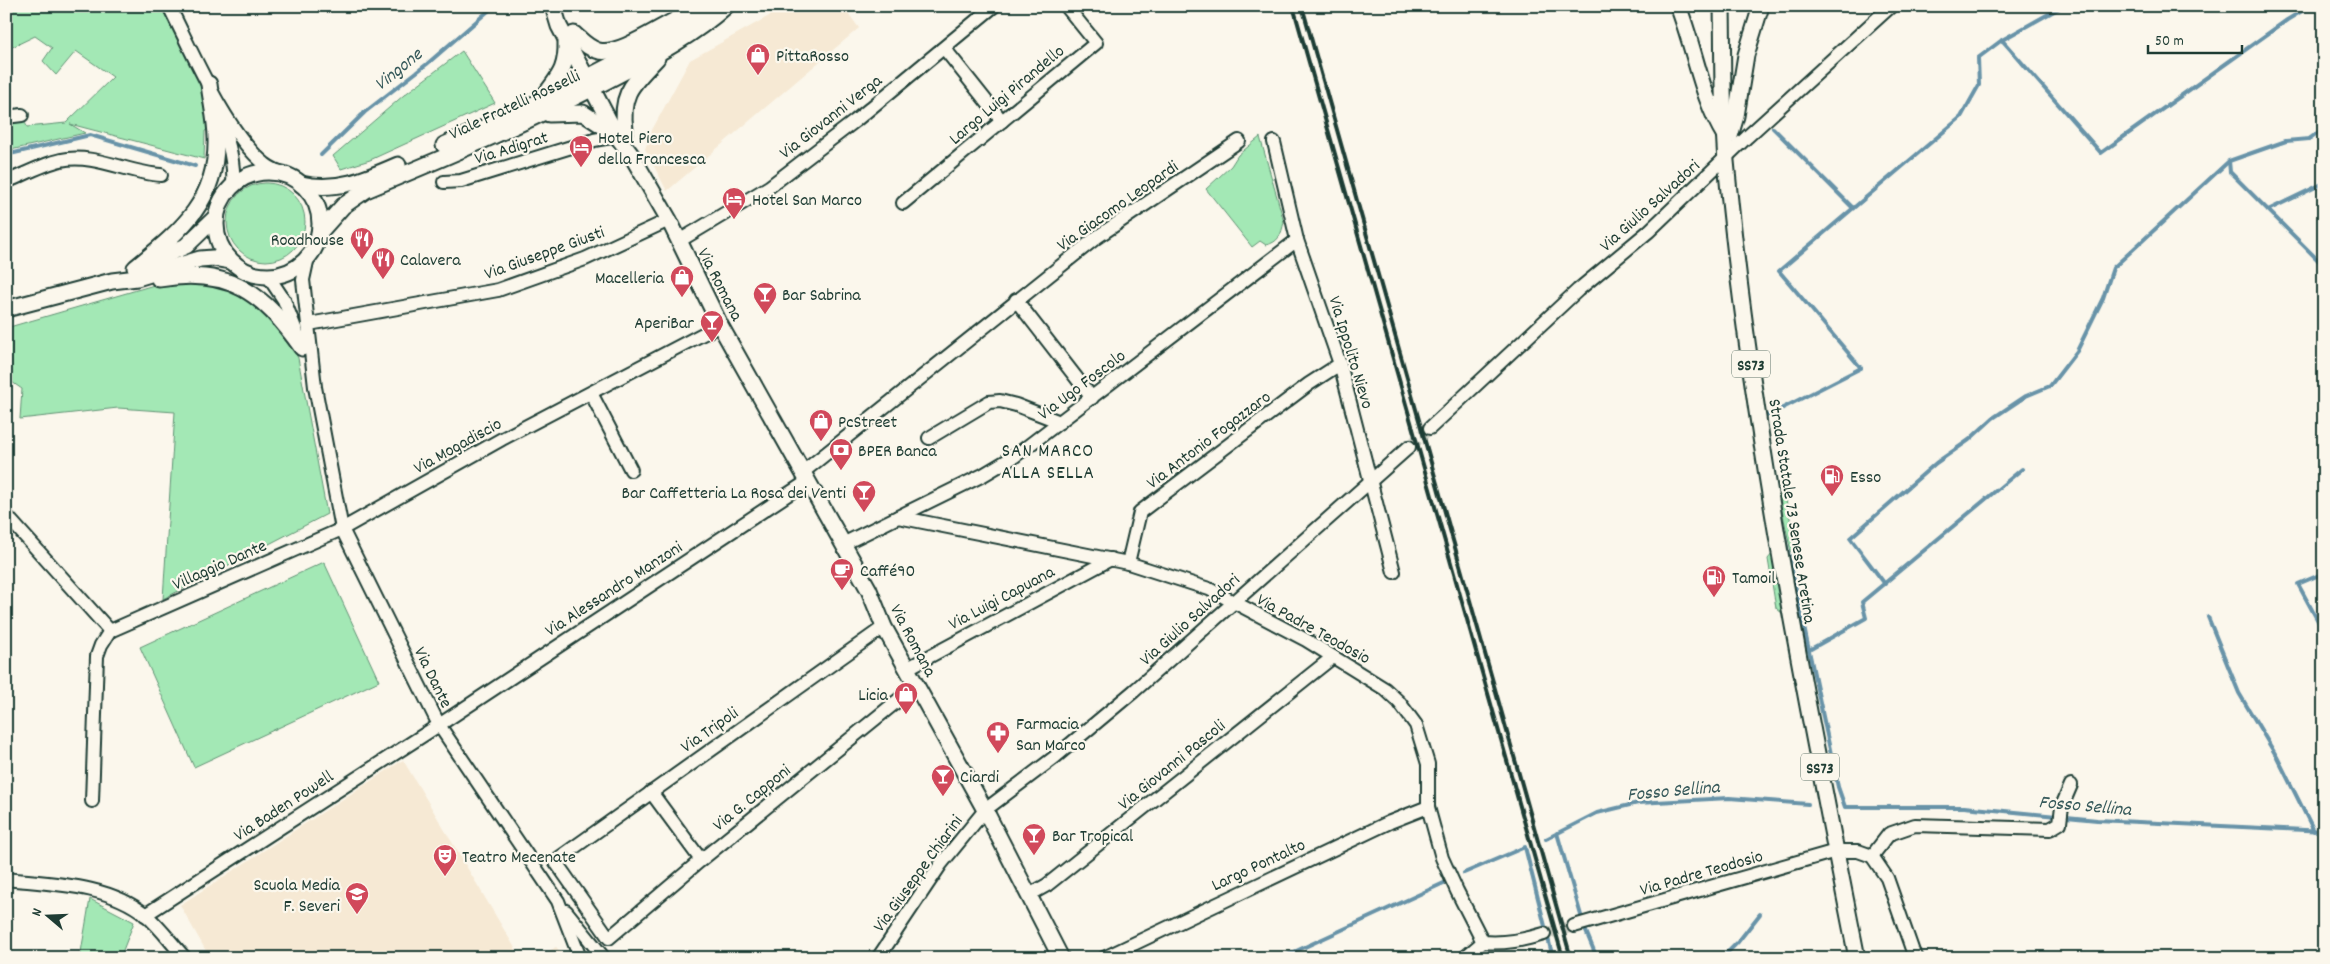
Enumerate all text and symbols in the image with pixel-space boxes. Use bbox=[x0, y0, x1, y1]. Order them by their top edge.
scale bar bbox=[2148, 22, 2241, 54]
text: 50 m bbox=[2155, 31, 2184, 53]
street label: Largo Luigi Pirandello bbox=[944, 40, 1071, 152]
water label: Vingone bbox=[369, 42, 430, 99]
shop icon: PittaRosso bbox=[745, 42, 771, 76]
place label: PittaRosso bbox=[776, 45, 849, 70]
street label: Viale Fratelli Rosselli bbox=[445, 65, 585, 148]
street label: Via Giovanni Verga bbox=[775, 69, 889, 166]
street label: Via Adigrat bbox=[472, 126, 552, 172]
place label: Hotel Piero della Francesca bbox=[598, 127, 706, 173]
hotel icon: Hotel Piero della Francesca bbox=[568, 134, 594, 168]
street label: Via Giulio Salvadori bbox=[1595, 155, 1706, 259]
street label: Via Giacomo Leopardi bbox=[1052, 156, 1184, 258]
hotel icon: Hotel San Marco bbox=[721, 186, 747, 220]
place label: Hotel San Marco bbox=[752, 189, 862, 214]
street label: Via Giuseppe Giusti bbox=[481, 221, 609, 288]
restaurant icon: Roadhouse bbox=[349, 226, 375, 260]
place label: Roadhouse bbox=[271, 229, 344, 254]
street label: Via Romana bbox=[690, 244, 748, 326]
restaurant icon: Calavera bbox=[370, 246, 396, 280]
place label: Calavera bbox=[400, 249, 461, 274]
shop icon: Macelleria bbox=[669, 264, 695, 298]
place label: Macelleria bbox=[595, 267, 665, 292]
bar icon: Bar Sabrina bbox=[752, 281, 778, 315]
place label: Bar Sabrina bbox=[782, 284, 861, 309]
street label: Via Ippolito Nievo bbox=[1321, 293, 1379, 412]
bar icon: AperiBar bbox=[699, 309, 725, 343]
place label: AperiBar bbox=[634, 312, 694, 337]
street label: Via Ugo Foscolo bbox=[1033, 345, 1132, 427]
road number: SS73 bbox=[1732, 350, 1770, 378]
street label: Via Antonio Fogazzaro bbox=[1142, 386, 1277, 496]
street label: Strada Statale 73 Senese Aretina bbox=[1760, 397, 1821, 626]
shop icon: PcStreet bbox=[808, 408, 834, 442]
place label: PcStreet bbox=[838, 411, 898, 436]
street label: Via Mogadiscio bbox=[410, 413, 507, 482]
bank icon: BPER Banca bbox=[828, 437, 854, 471]
district label: SAN MARCO ALLA SELLA bbox=[1001, 439, 1095, 488]
place label: BPER Banca bbox=[858, 440, 937, 465]
fuel station icon: Esso bbox=[1819, 463, 1845, 497]
place label: Esso bbox=[1850, 466, 1881, 491]
bar icon: Bar Caffetteria La Rosa dei Venti bbox=[851, 479, 877, 513]
place label: Bar Caffetteria La Rosa dei Venti bbox=[622, 482, 846, 507]
street label: Villaggio Dante bbox=[169, 534, 271, 598]
street label: Via Alessandro Manzoni bbox=[541, 536, 688, 644]
cafe icon: Caffé90 bbox=[829, 557, 855, 591]
place label: Caffé90 bbox=[860, 560, 915, 585]
street label: Via Luigi Capuana bbox=[945, 560, 1060, 638]
fuel station icon: Tamoil bbox=[1701, 564, 1727, 598]
place label: Tamoil bbox=[1732, 567, 1776, 592]
street label: Via Giulio Salvadori bbox=[1135, 569, 1246, 673]
street label: Via Padre Teodosio bbox=[1251, 589, 1374, 672]
street label: Via Romana bbox=[882, 600, 942, 682]
street label: Via Dante bbox=[406, 643, 457, 713]
shop icon: Licia bbox=[893, 681, 919, 715]
place label: Licia bbox=[858, 684, 889, 709]
street label: Via Tripoli bbox=[676, 702, 744, 760]
place label: Farmacia San Marco bbox=[1016, 713, 1086, 759]
street label: Via Giovanni Pascoli bbox=[1113, 715, 1232, 817]
pharmacy icon: Farmacia San Marco bbox=[985, 720, 1011, 754]
road number: SS73 bbox=[1801, 754, 1839, 780]
street label: Via G. Capponi bbox=[708, 760, 797, 838]
bar icon: Ciardi bbox=[930, 763, 956, 797]
street label: Via Baden Powell bbox=[230, 765, 340, 849]
place label: Ciardi bbox=[960, 766, 999, 791]
water label: Fosso Sellina bbox=[1626, 775, 1722, 810]
water label: Fosso Sellina bbox=[2037, 790, 2133, 825]
street label: Via Giuseppe Chiarini bbox=[868, 811, 970, 938]
bar icon: Bar Tropical bbox=[1021, 822, 1047, 856]
place label: Bar Tropical bbox=[1052, 825, 1134, 850]
street label: Largo Pontalto bbox=[1208, 834, 1310, 899]
theatre icon: Teatro Mecenate bbox=[432, 843, 458, 877]
street label: Via Padre Teodosio bbox=[1637, 845, 1766, 904]
place label: Teatro Mecenate bbox=[462, 846, 576, 871]
place label: Scuola Media F. Severi bbox=[254, 874, 341, 920]
school or university icon: Scuola Media F. Severi bbox=[344, 881, 370, 915]
north arrow bbox=[22, 892, 72, 942]
text: N bbox=[27, 906, 48, 919]

